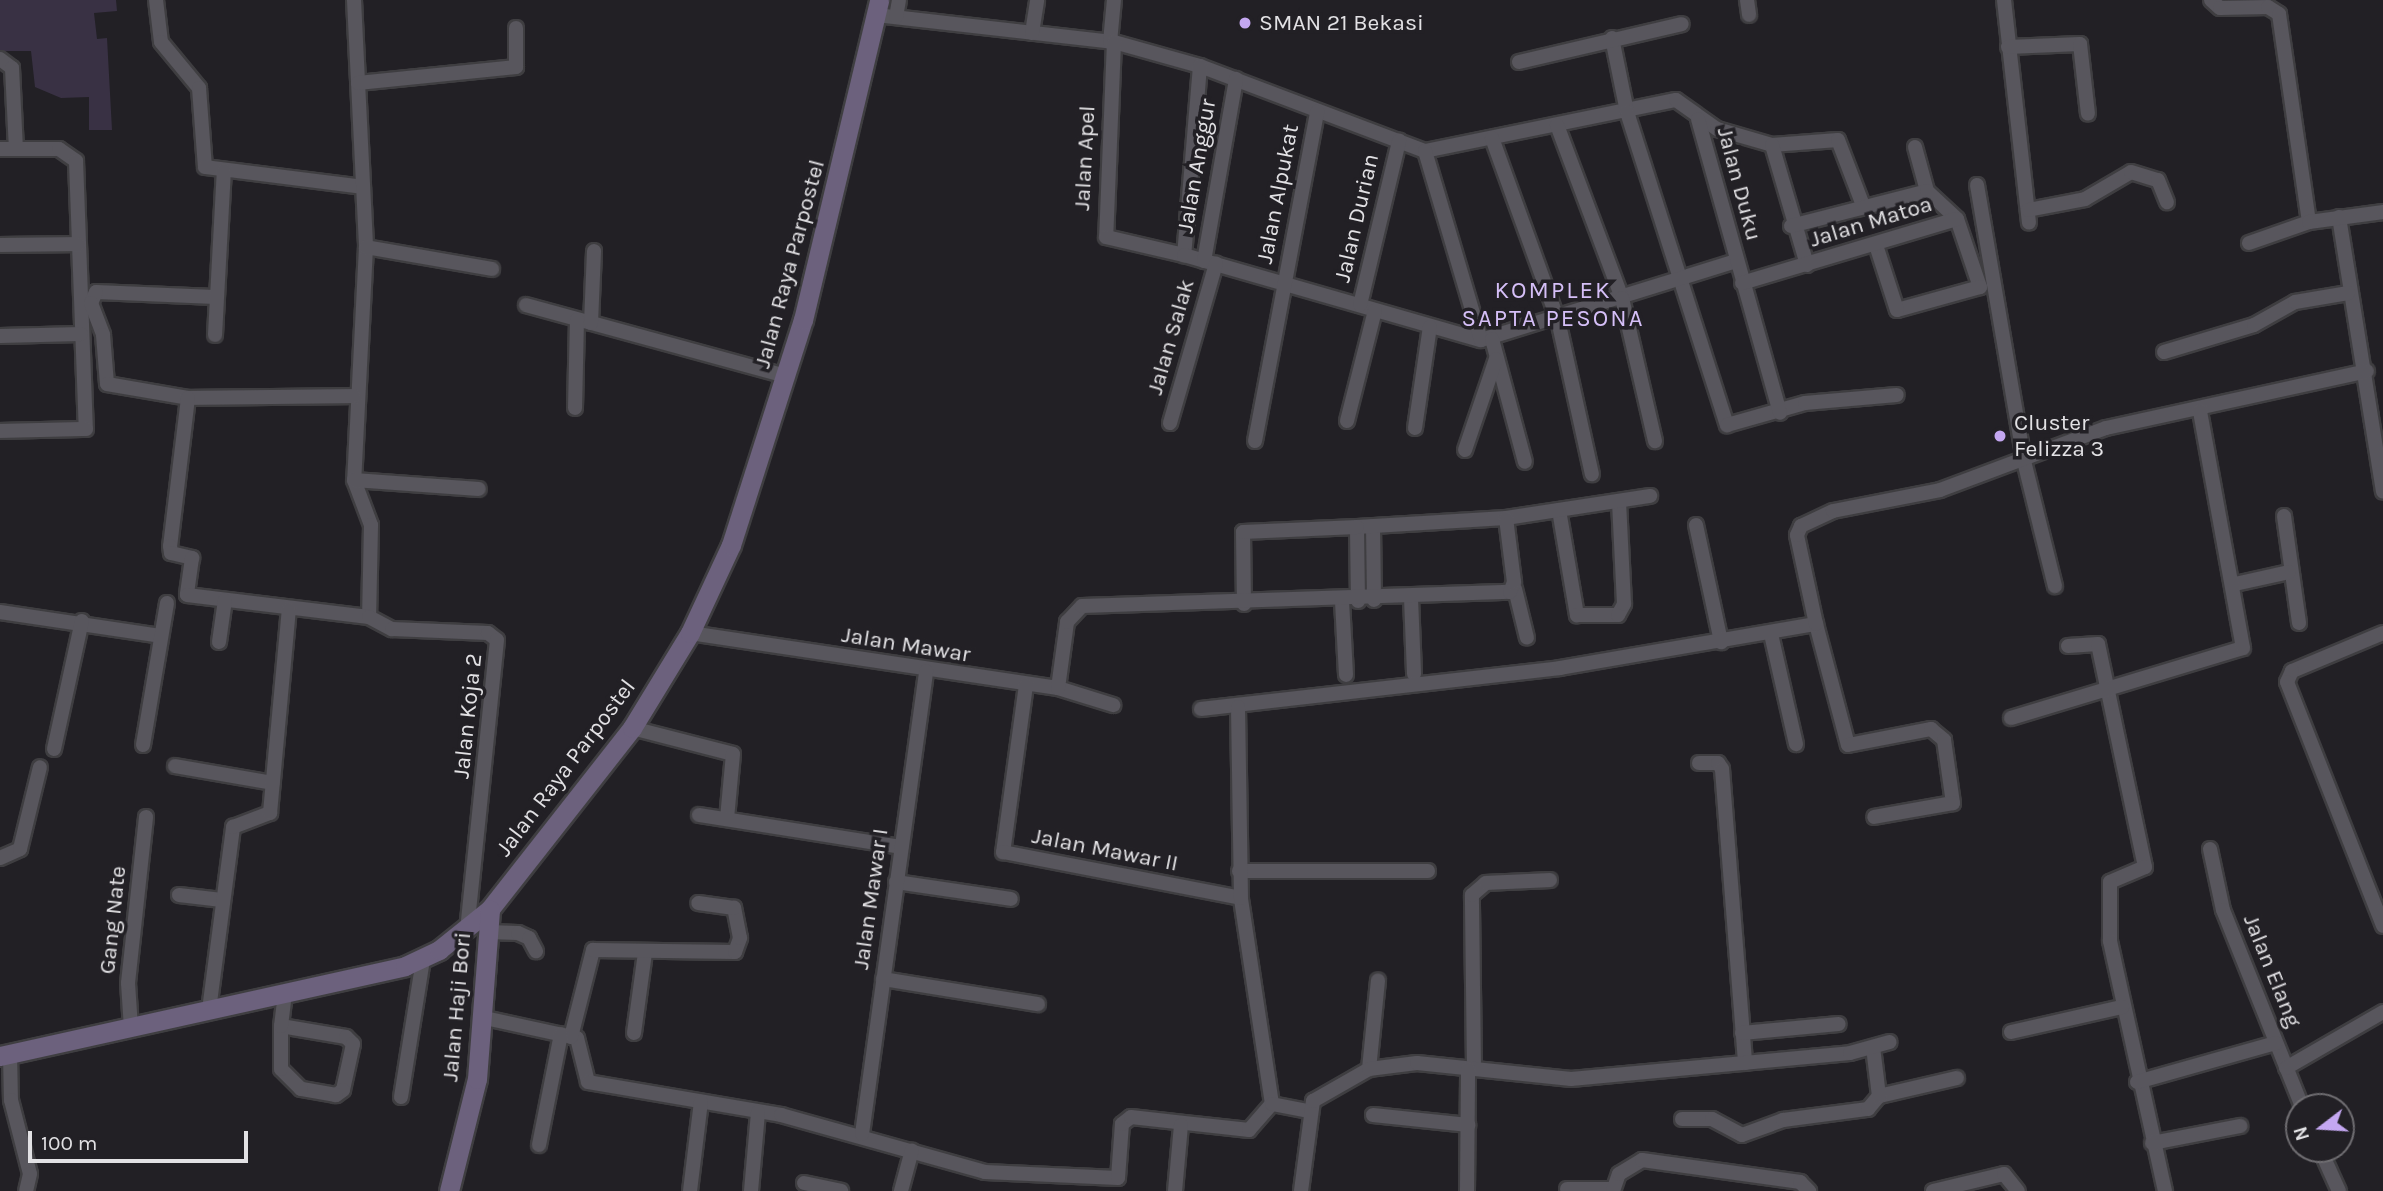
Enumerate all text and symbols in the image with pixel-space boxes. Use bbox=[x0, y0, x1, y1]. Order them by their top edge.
place label: SMAN 21 Bekasi bbox=[1259, 9, 1424, 37]
marker: SMAN 21 Bekasi bbox=[1237, 15, 1253, 31]
street label: Jalan Anggur bbox=[1172, 97, 1222, 235]
street label: Jalan Apel bbox=[1068, 105, 1102, 211]
street label: Jalan Alpukat bbox=[1251, 122, 1305, 266]
street label: Jalan Duku bbox=[1711, 124, 1767, 244]
street label: Jalan Durian bbox=[1329, 151, 1385, 285]
street label: Jalan Raya Parpostel bbox=[749, 157, 831, 371]
street label: Jalan Matoa bbox=[1807, 190, 1935, 254]
street label: Jalan Salak bbox=[1141, 276, 1201, 398]
district label: KOMPLEK SAPTA PESONA bbox=[1463, 277, 1643, 333]
place label: Cluster Felizza 3 bbox=[2014, 409, 2104, 463]
marker: Cluster Felizza 3 bbox=[1992, 428, 2008, 444]
street label: Jalan Mawar bbox=[840, 621, 972, 669]
street label: Jalan Koja 2 bbox=[448, 652, 488, 780]
street label: Jalan Raya Parpostel bbox=[490, 674, 642, 862]
street label: Jalan Mawar II bbox=[1029, 822, 1181, 878]
street label: Jalan Mawar I bbox=[847, 827, 895, 971]
street label: Gang Nate bbox=[94, 865, 132, 975]
street label: Jalan Elang bbox=[2237, 911, 2307, 1031]
street label: Jalan Haji Bori bbox=[437, 931, 477, 1083]
north arrow bbox=[2285, 1093, 2355, 1163]
scale bar bbox=[32, 1118, 252, 1162]
text: N bbox=[2289, 1124, 2314, 1143]
text: 100 m bbox=[41, 1131, 98, 1155]

